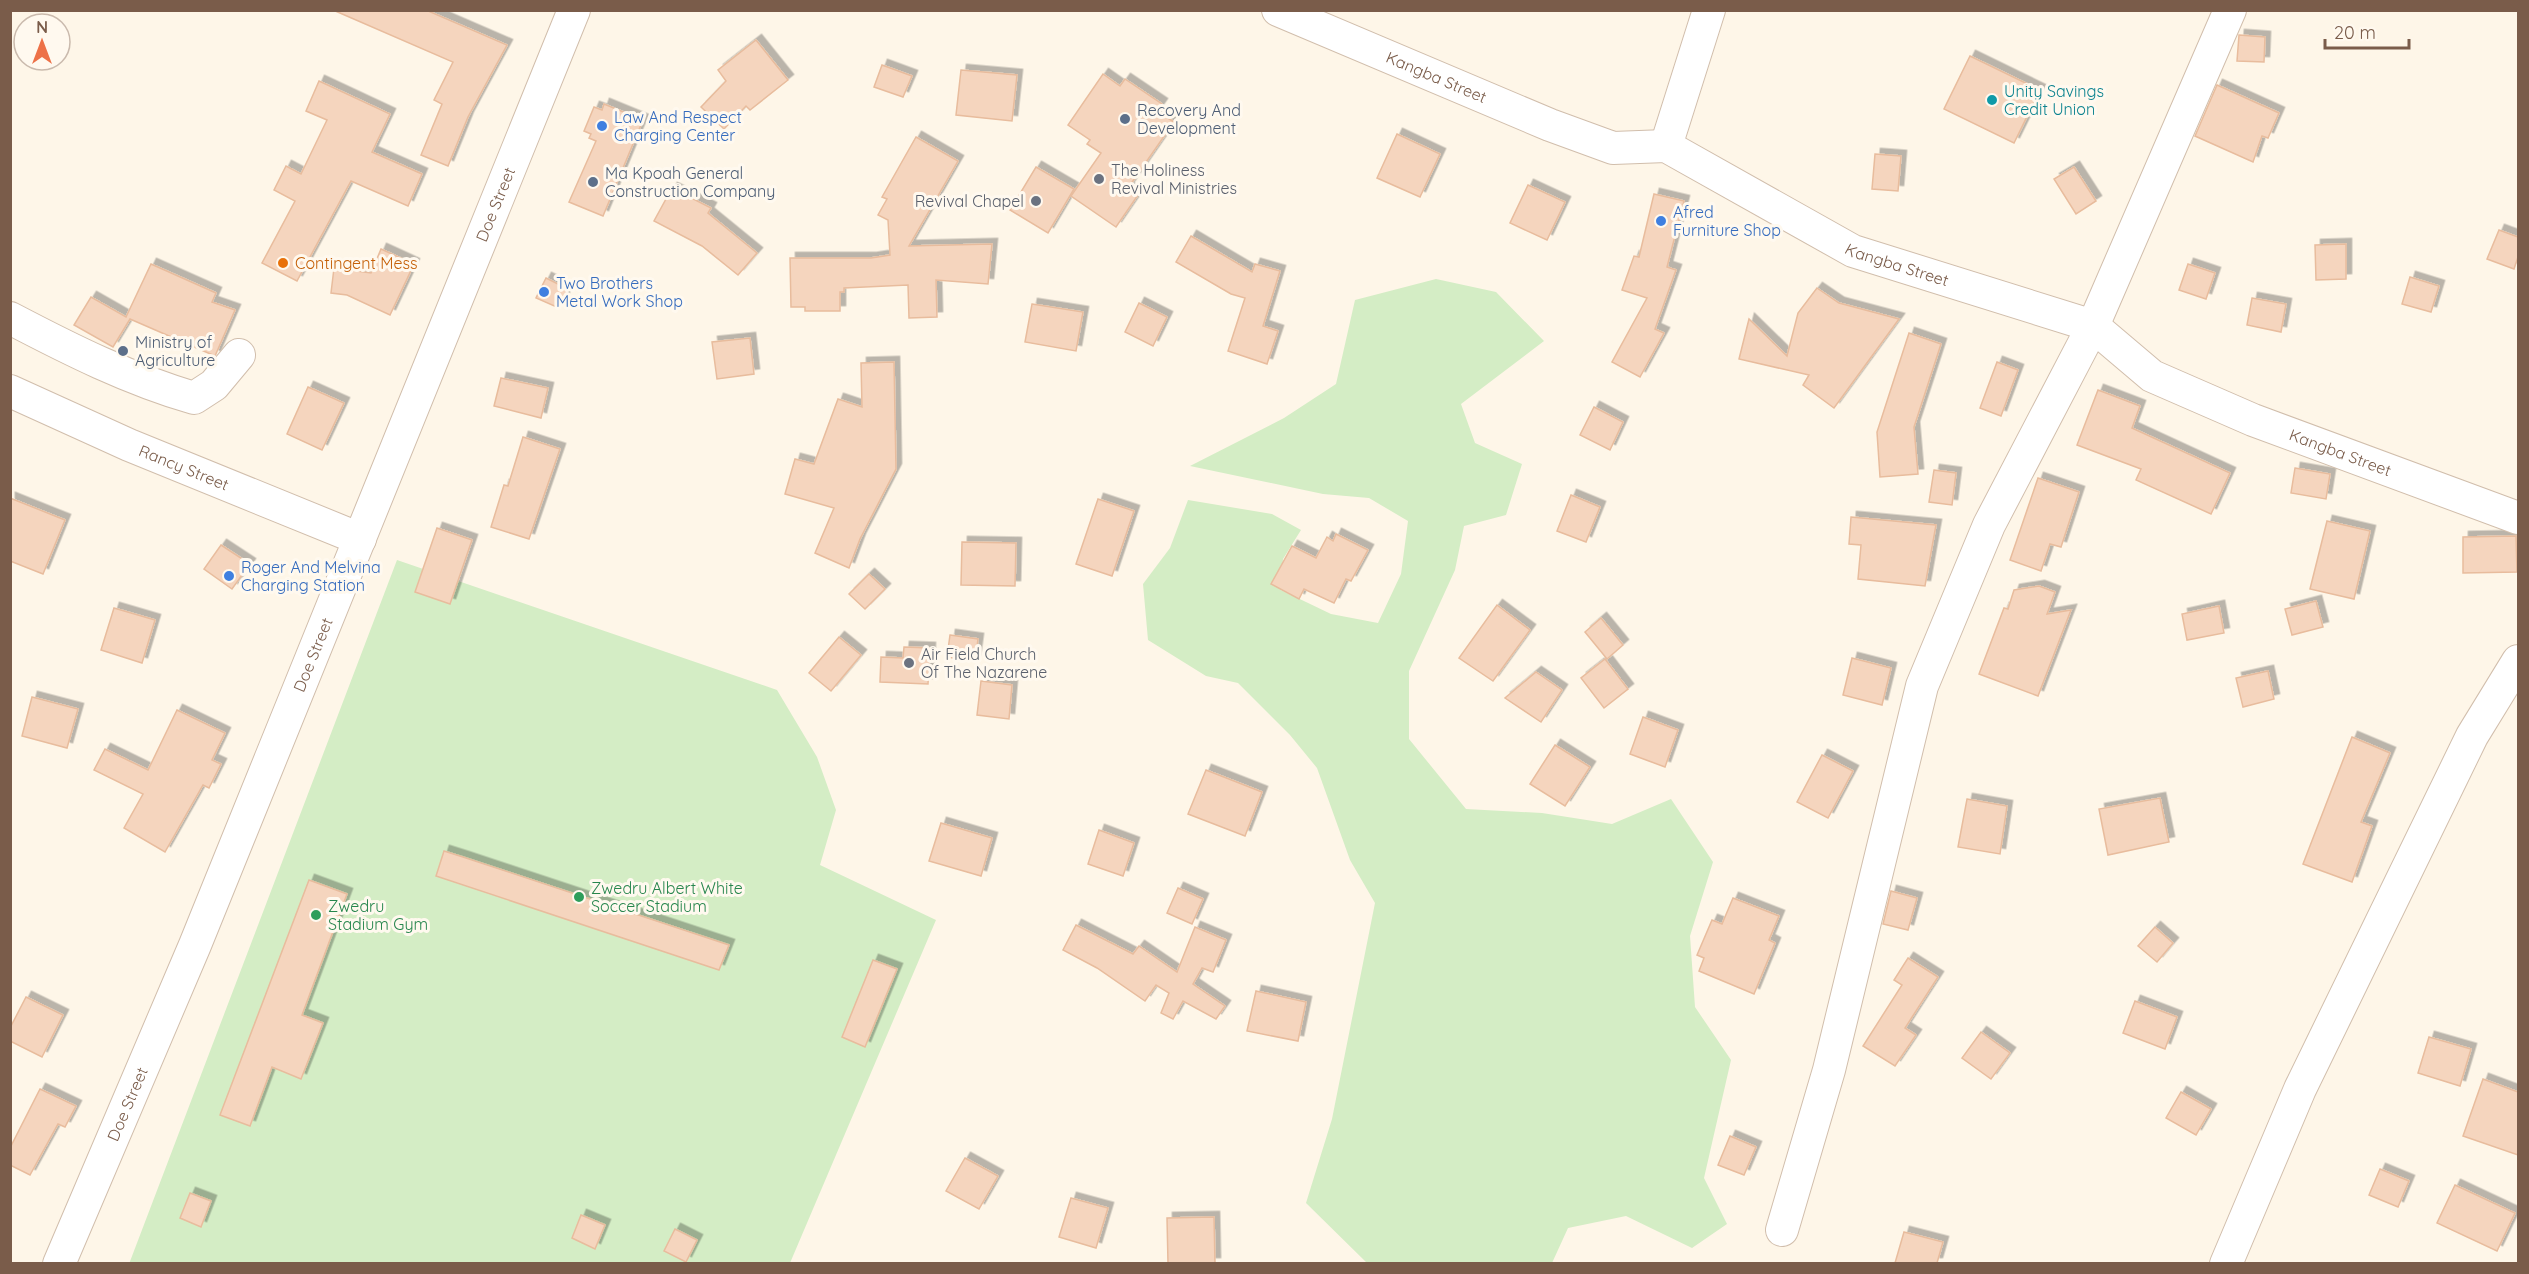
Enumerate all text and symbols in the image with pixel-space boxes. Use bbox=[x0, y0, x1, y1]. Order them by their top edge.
north arrow bbox=[12, 12, 72, 72]
scale bar bbox=[2325, 12, 2409, 50]
text: N bbox=[36, 17, 48, 37]
text: 20 m bbox=[2334, 21, 2376, 44]
street label: Kangba Street bbox=[1383, 47, 1490, 107]
place label: Unity Savings Credit Union bbox=[2004, 81, 2104, 119]
marker: Unity Savings Credit Union bbox=[1985, 93, 1999, 107]
place label: Recovery And Development bbox=[1137, 100, 1241, 138]
place label: Law And Respect Charging Center bbox=[614, 107, 742, 145]
marker: Recovery And Development bbox=[1118, 112, 1132, 126]
marker: Law And Respect Charging Center bbox=[595, 119, 609, 133]
place label: The Holiness Revival Ministries bbox=[1111, 160, 1237, 198]
place label: Ma Kpoah General Construction Company bbox=[605, 163, 775, 201]
street label: Doe Street bbox=[471, 164, 519, 244]
marker: The Holiness Revival Ministries bbox=[1092, 172, 1106, 186]
marker: Ma Kpoah General Construction Company bbox=[586, 175, 600, 189]
place label: Revival Chapel bbox=[915, 191, 1024, 211]
marker: Revival Chapel bbox=[1029, 194, 1043, 208]
place label: Afred Furniture Shop bbox=[1673, 202, 1781, 240]
marker: Afred Furniture Shop bbox=[1654, 214, 1668, 228]
street label: Kangba Street bbox=[1842, 239, 1951, 290]
place label: Contingent Mess bbox=[295, 253, 417, 273]
marker: Contingent Mess bbox=[276, 256, 290, 270]
place label: Two Brothers Metal Work Shop bbox=[556, 273, 683, 311]
marker: Two Brothers Metal Work Shop bbox=[537, 285, 551, 299]
place label: Ministry of Agriculture bbox=[135, 332, 215, 370]
marker: Ministry of Agriculture bbox=[116, 344, 130, 358]
street label: Kangba Street bbox=[2287, 424, 2394, 480]
street label: Rancy Street bbox=[136, 440, 232, 495]
place label: Roger And Melvina Charging Station bbox=[241, 557, 381, 595]
marker: Roger And Melvina Charging Station bbox=[222, 569, 236, 583]
street label: Doe Street bbox=[289, 615, 337, 695]
place label: Air Field Church Of The Nazarene bbox=[921, 644, 1047, 682]
marker: Air Field Church Of The Nazarene bbox=[902, 656, 916, 670]
place label: Zwedru Albert White Soccer Stadium bbox=[591, 878, 743, 916]
marker: Zwedru Albert White Soccer Stadium bbox=[572, 890, 586, 904]
place label: Zwedru Stadium Gym bbox=[328, 896, 428, 934]
marker: Zwedru Stadium Gym bbox=[309, 908, 323, 922]
street label: Doe Street bbox=[103, 1064, 152, 1144]

